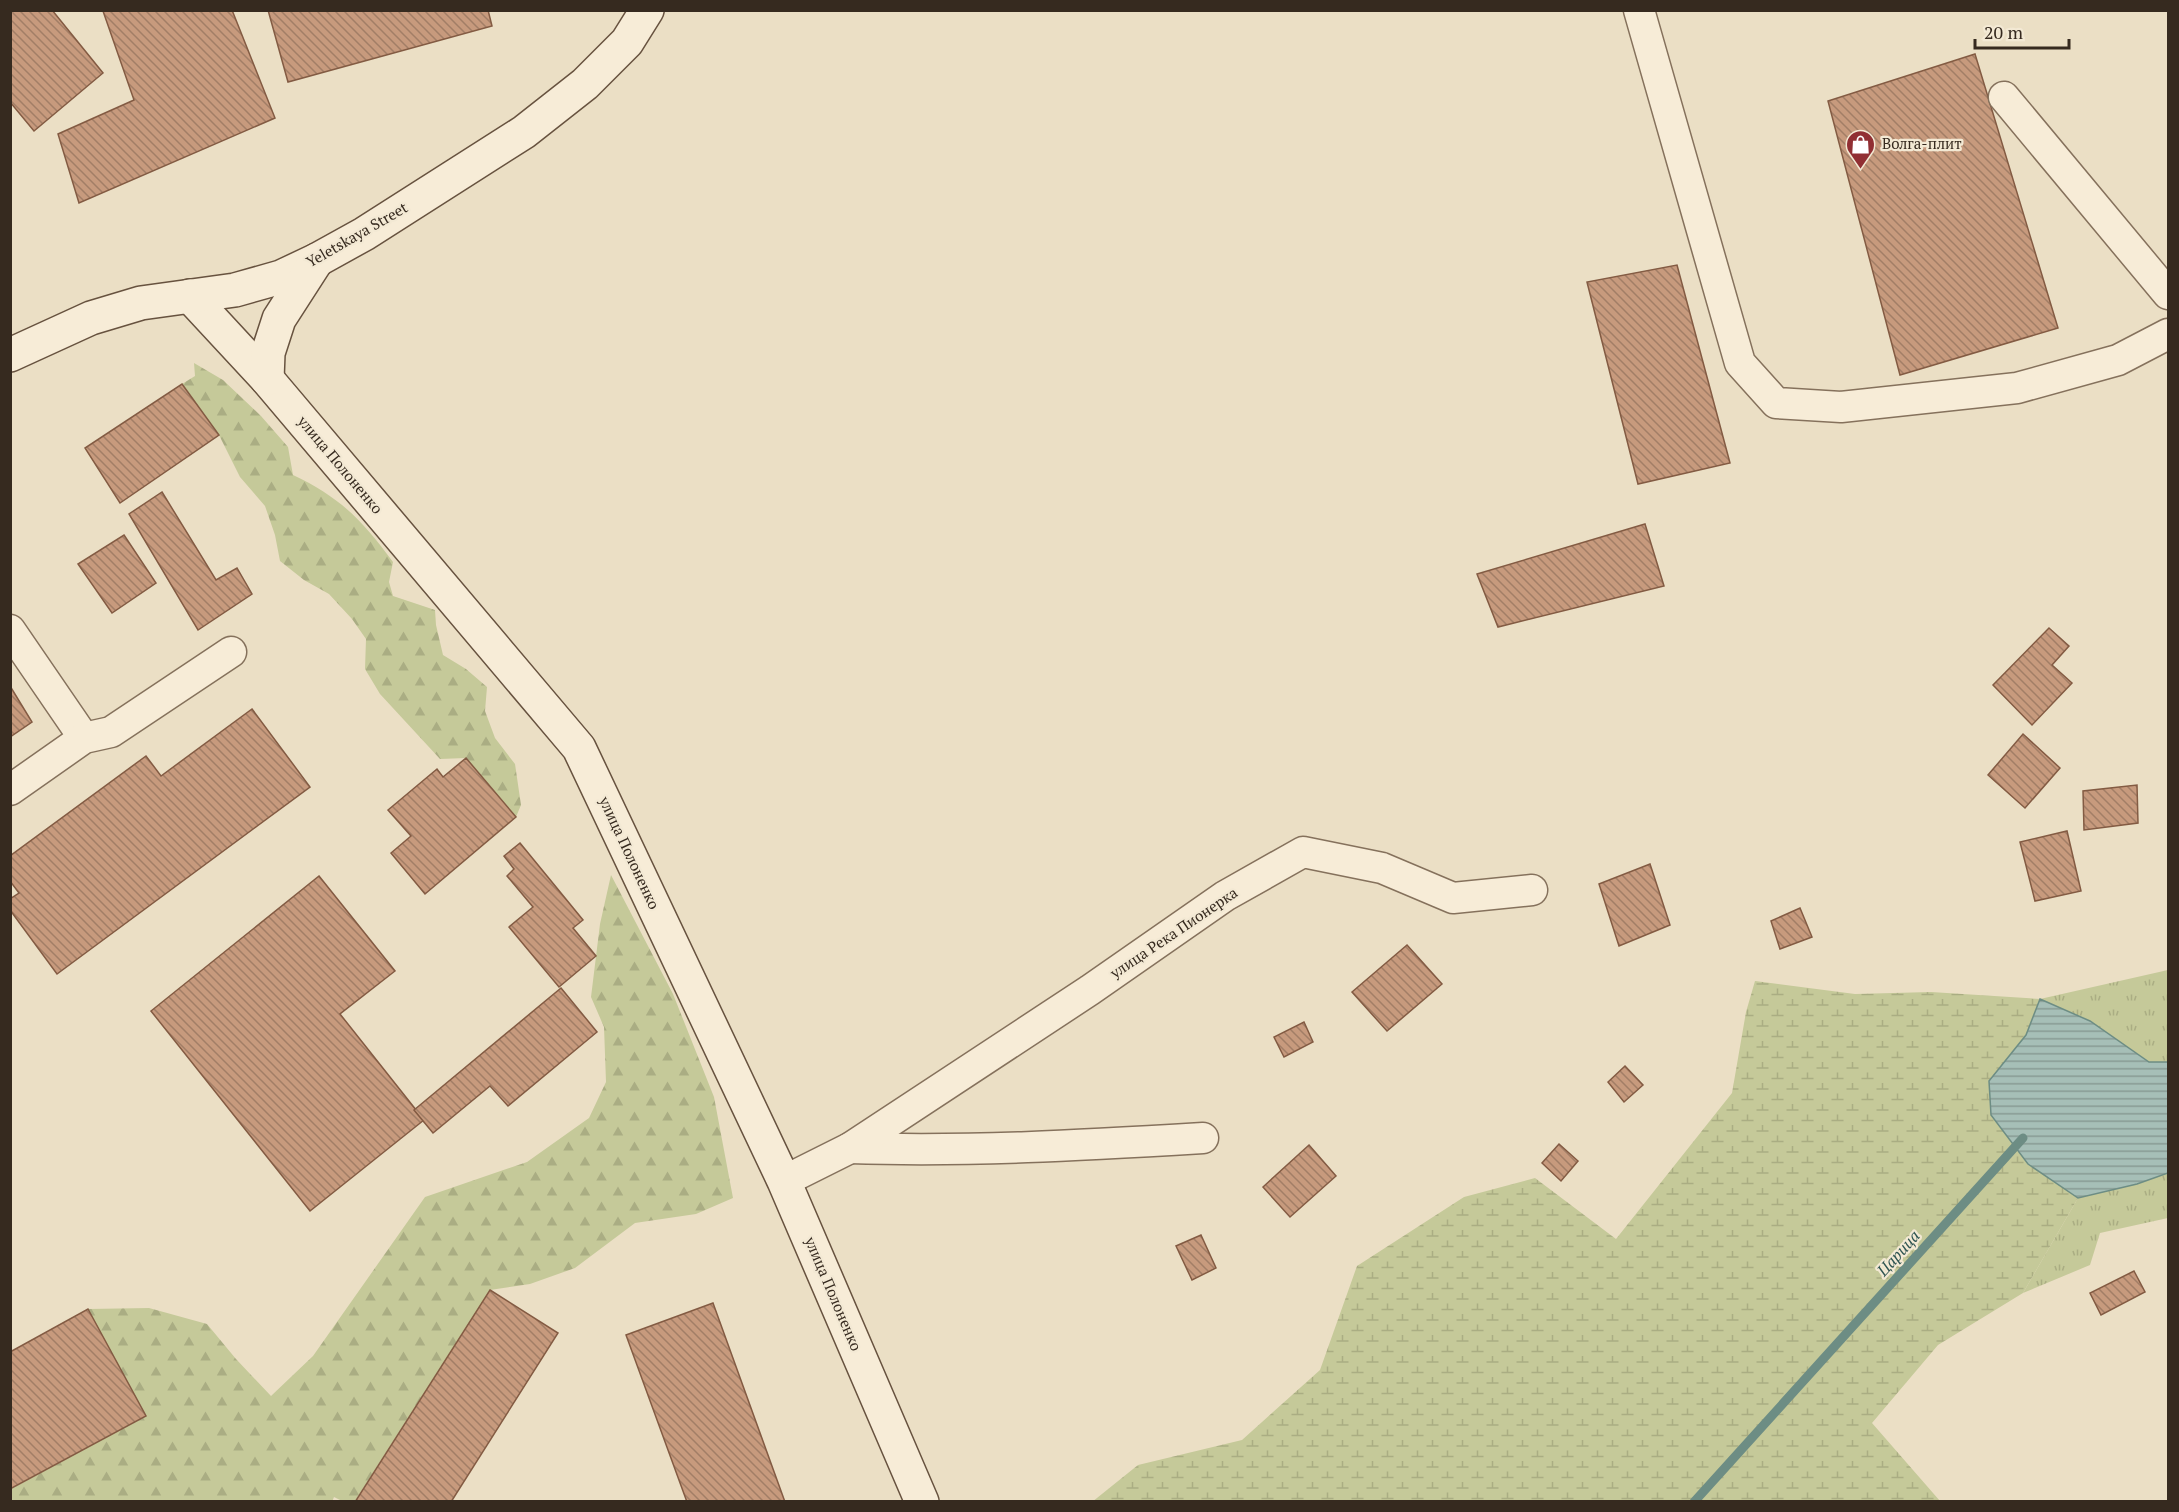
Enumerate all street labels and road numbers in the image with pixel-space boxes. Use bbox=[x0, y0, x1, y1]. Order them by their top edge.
street label: Yeletskaya Street bbox=[302, 197, 411, 271]
street label: улица Полоненко bbox=[293, 410, 388, 518]
street label: улица Полоненко bbox=[595, 792, 665, 912]
street label: улица Река Пионерка bbox=[1105, 882, 1241, 983]
street label: улица Полоненко bbox=[800, 1233, 867, 1354]

